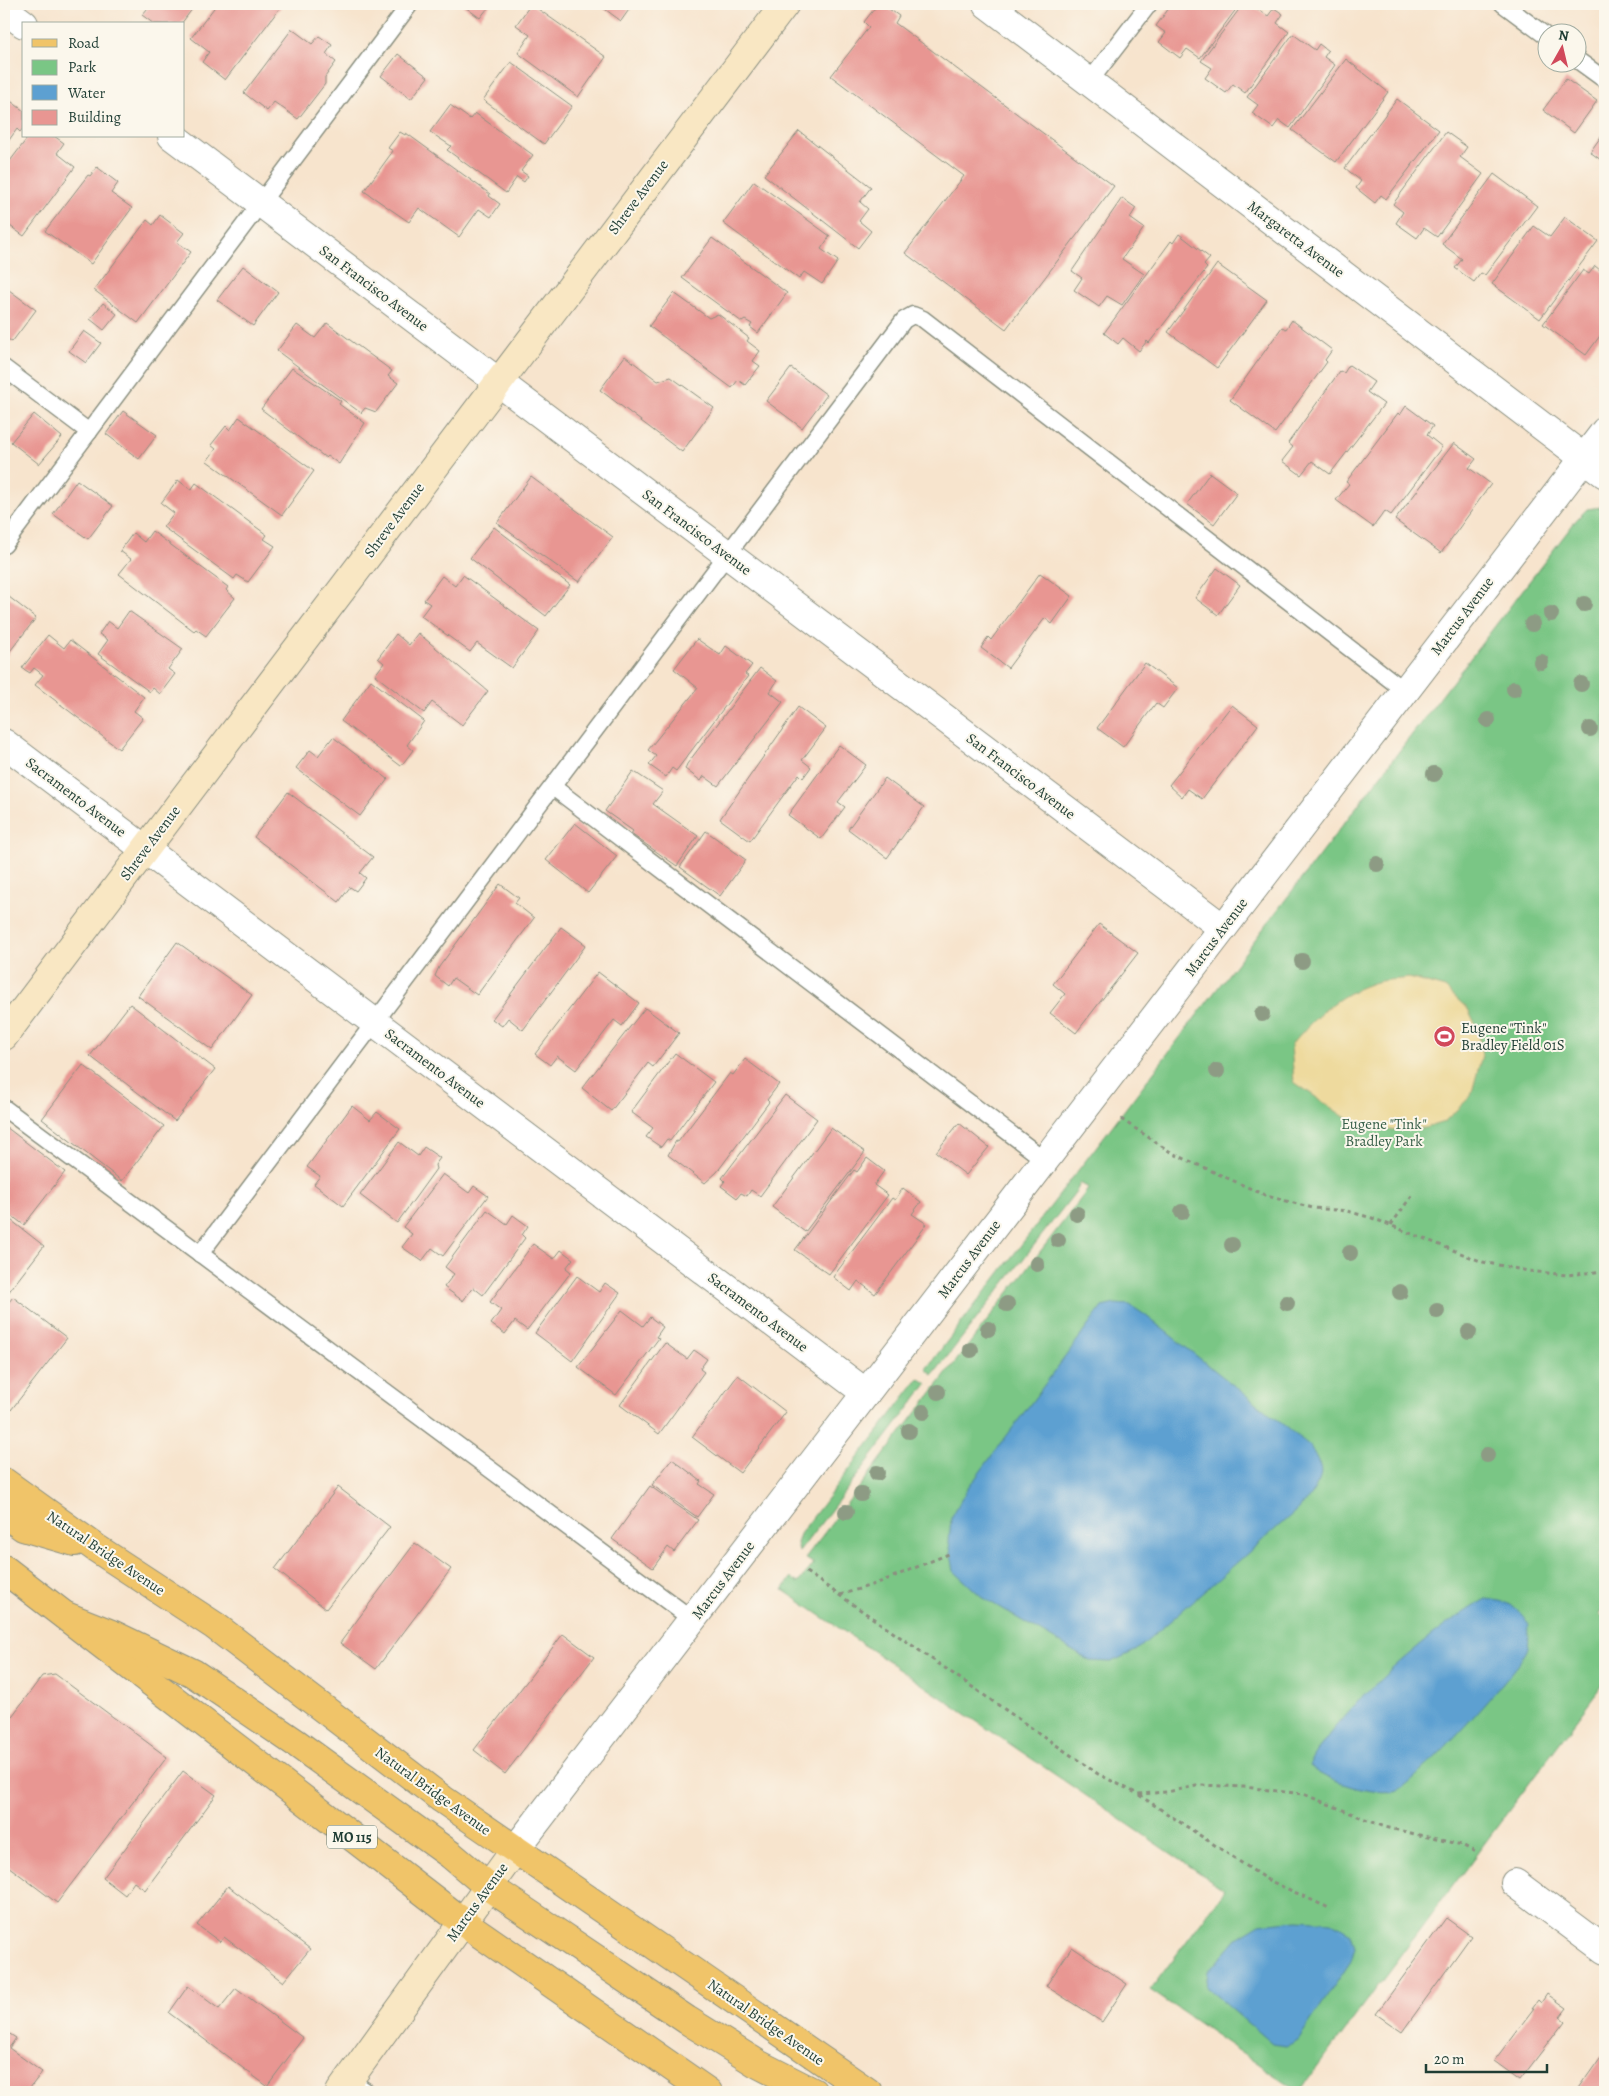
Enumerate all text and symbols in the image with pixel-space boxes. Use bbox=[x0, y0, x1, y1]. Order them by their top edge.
legend bbox=[22, 22, 185, 138]
north arrow bbox=[1536, 22, 1586, 72]
text: N bbox=[1557, 26, 1570, 46]
text: Road bbox=[68, 33, 100, 53]
text: Park bbox=[68, 57, 97, 77]
text: Water bbox=[67, 83, 105, 103]
text: Building bbox=[68, 107, 121, 127]
street label: Shreve Avenue bbox=[603, 155, 673, 239]
street label: Margaretta Avenue bbox=[1243, 196, 1349, 282]
street label: San Francisco Avenue bbox=[315, 240, 433, 336]
street label: Shreve Avenue bbox=[359, 478, 429, 562]
street label: San Francisco Avenue bbox=[638, 484, 756, 580]
street label: Marcus Avenue bbox=[1426, 573, 1498, 659]
street label: San Francisco Avenue bbox=[962, 728, 1080, 824]
street label: Sacramento Avenue bbox=[22, 753, 131, 842]
street label: Shreve Avenue bbox=[115, 801, 185, 885]
street label: Marcus Avenue bbox=[1180, 894, 1252, 980]
place label: Eugene "Tink" Bradley Field 01S bbox=[1461, 1018, 1565, 1055]
street label: Sacramento Avenue bbox=[381, 1024, 490, 1113]
sports icon: Eugene "Tink" Bradley Field 01S bbox=[1433, 1025, 1457, 1049]
park label: Eugene "Tink" Bradley Park bbox=[1341, 1114, 1427, 1151]
street label: Marcus Avenue bbox=[933, 1216, 1005, 1302]
street label: Sacramento Avenue bbox=[704, 1268, 813, 1357]
street label: Natural Bridge Avenue bbox=[43, 1506, 169, 1600]
street label: Marcus Avenue bbox=[687, 1537, 759, 1623]
street label: Natural Bridge Avenue bbox=[371, 1742, 495, 1840]
road number: MO 115 bbox=[327, 1825, 377, 1848]
street label: Marcus Avenue bbox=[441, 1858, 513, 1946]
street label: Natural Bridge Avenue bbox=[704, 1974, 829, 2070]
scale bar bbox=[1426, 2041, 1548, 2073]
text: 20 m bbox=[1434, 2049, 1465, 2069]

